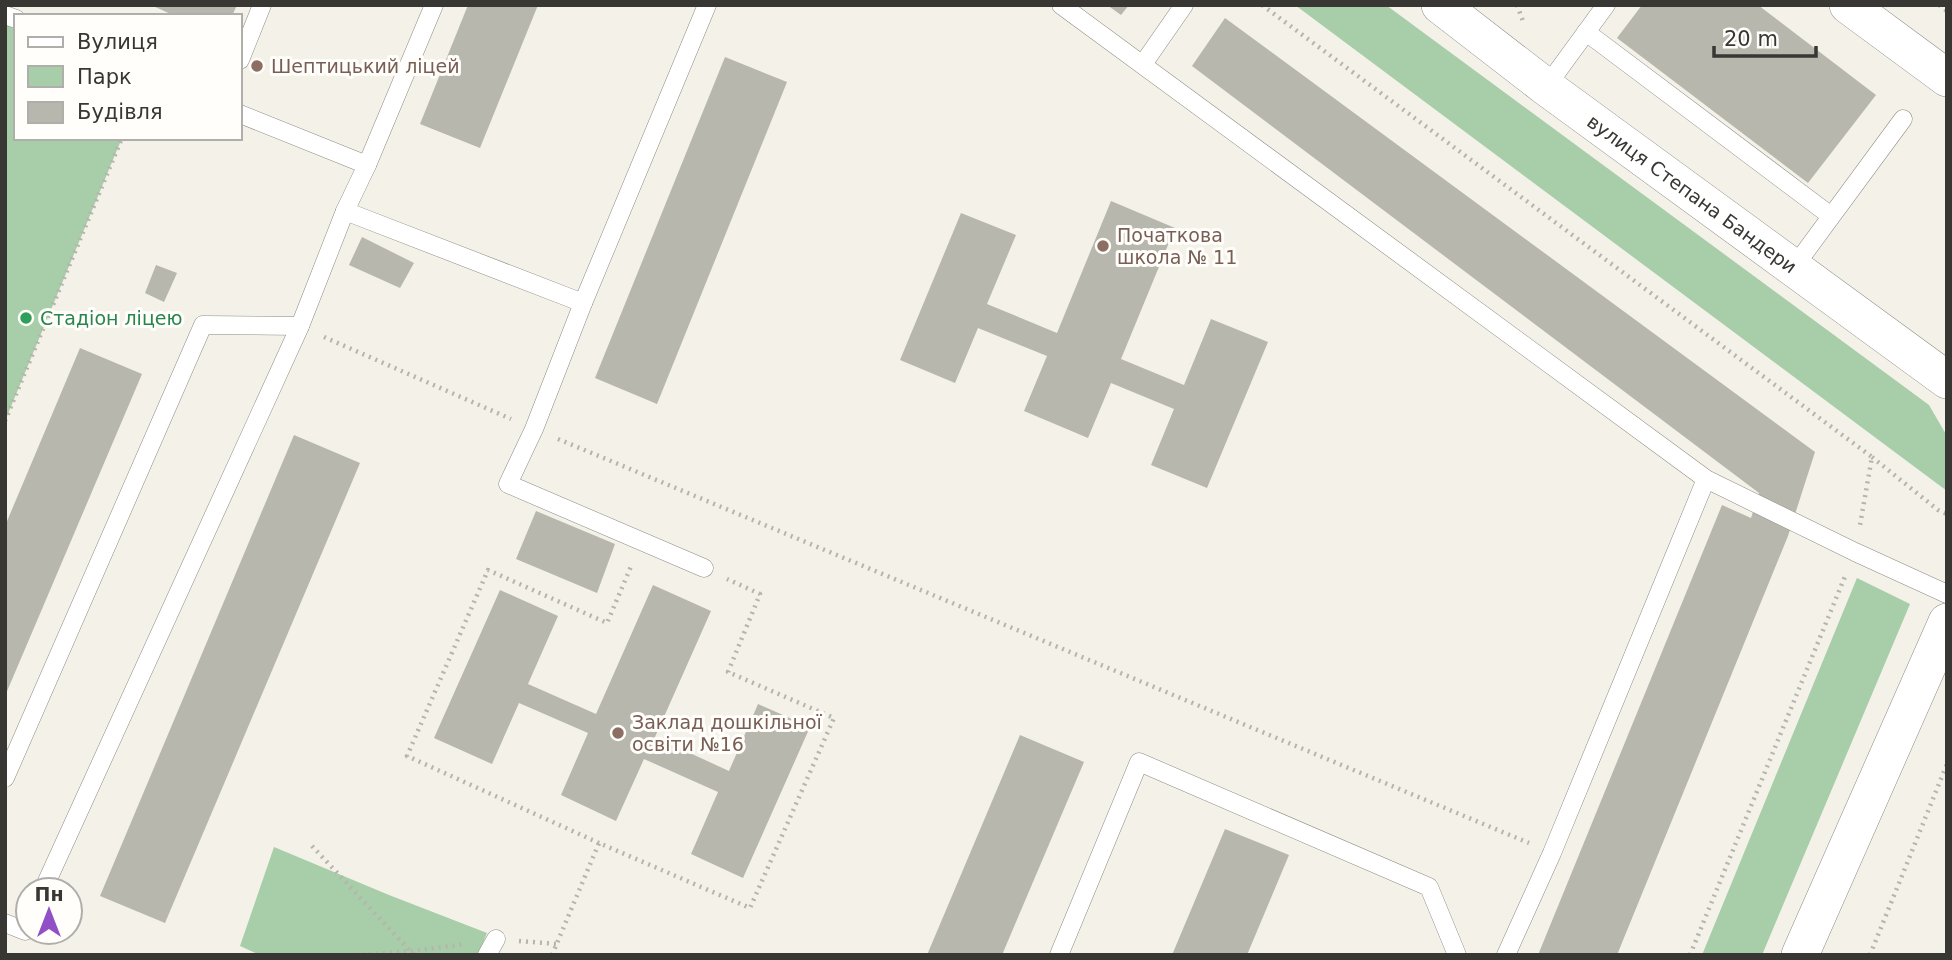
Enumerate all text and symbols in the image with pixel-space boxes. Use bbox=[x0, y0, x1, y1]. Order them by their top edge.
legend bbox=[14, 14, 242, 140]
scale bar bbox=[1714, 14, 1815, 58]
text: 20 m bbox=[1724, 27, 1778, 51]
text: Вулиця bbox=[77, 30, 158, 54]
place label: Шептицький ліцей bbox=[271, 55, 460, 77]
marker: Шептицький ліцей bbox=[249, 58, 265, 74]
text: Парк bbox=[77, 65, 132, 89]
text: Будівля bbox=[77, 100, 163, 124]
street label: вулиця Степана Бандери bbox=[1583, 110, 1801, 278]
place label: Початкова школа № 11 bbox=[1117, 224, 1237, 268]
marker: Початкова школа № 11 bbox=[1095, 238, 1111, 254]
place label: Стадіон ліцею bbox=[40, 307, 183, 329]
marker: Стадіон ліцею bbox=[18, 310, 34, 326]
place label: Заклад дошкільної освіти №16 bbox=[632, 711, 823, 755]
marker: Заклад дошкільної освіти №16 bbox=[610, 725, 626, 741]
north arrow bbox=[14, 876, 84, 946]
text: Пн bbox=[34, 883, 64, 905]

